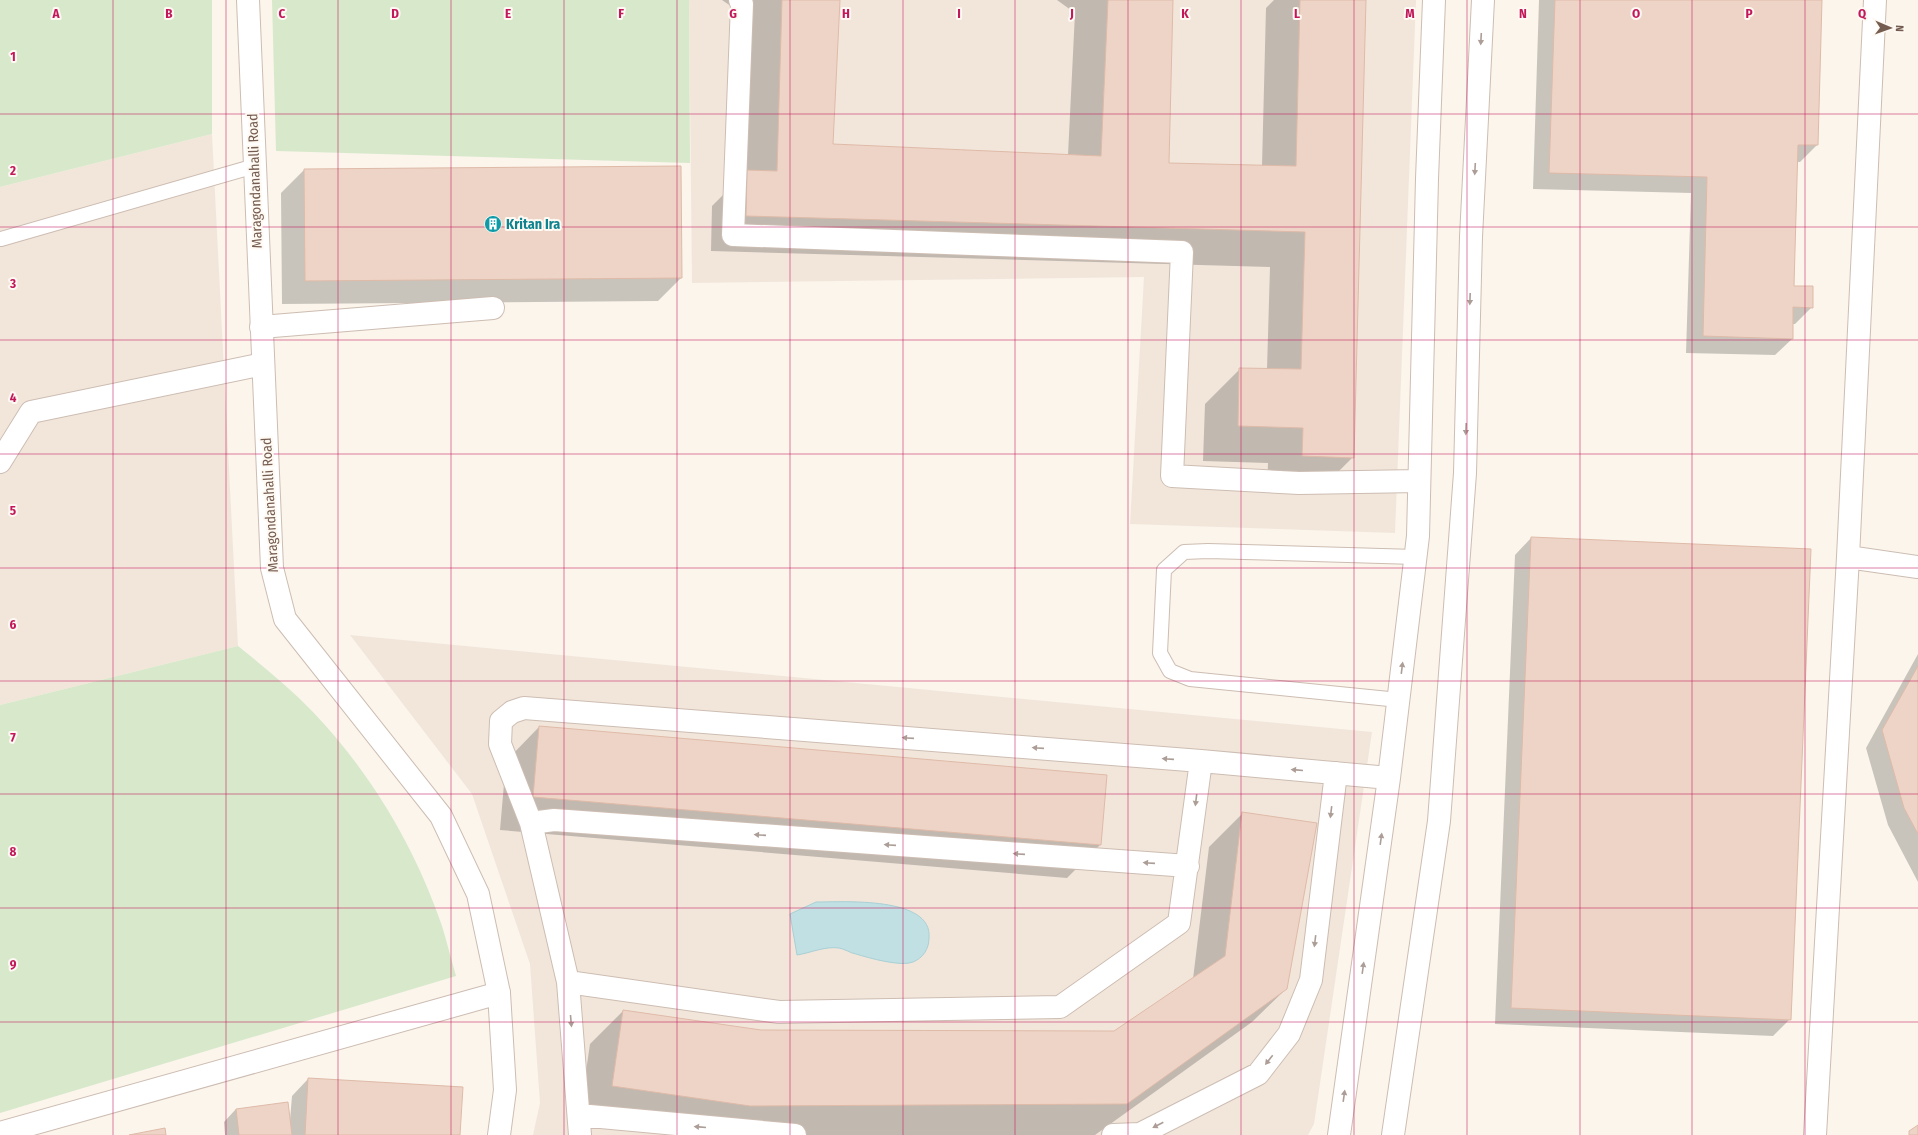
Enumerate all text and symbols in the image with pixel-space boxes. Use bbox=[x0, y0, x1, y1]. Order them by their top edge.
text: A bbox=[51, 6, 60, 21]
text: B bbox=[165, 6, 173, 21]
text: C bbox=[279, 6, 286, 21]
text: D bbox=[391, 6, 399, 21]
text: E bbox=[505, 6, 511, 21]
text: F bbox=[618, 6, 624, 21]
text: G bbox=[729, 6, 737, 21]
text: H bbox=[842, 6, 850, 21]
text: I bbox=[957, 6, 961, 21]
text: J bbox=[1069, 6, 1074, 21]
text: K bbox=[1181, 6, 1189, 21]
text: L bbox=[1294, 6, 1300, 21]
text: M bbox=[1405, 6, 1415, 21]
text: N bbox=[1519, 6, 1527, 21]
text: O bbox=[1632, 6, 1640, 21]
text: P bbox=[1745, 6, 1753, 21]
text: Q bbox=[1858, 6, 1867, 21]
north arrow bbox=[1870, 8, 1910, 48]
text: N bbox=[1893, 25, 1906, 32]
one-way arrow bbox=[1478, 33, 1484, 46]
text: 1 bbox=[10, 49, 16, 64]
street label: Maragondanahalli Road bbox=[244, 113, 266, 249]
text: 2 bbox=[9, 163, 16, 178]
one-way arrow bbox=[1471, 163, 1478, 175]
building icon: Kritan Ira bbox=[483, 214, 503, 234]
place label: Kritan Ira bbox=[506, 216, 560, 233]
text: 3 bbox=[9, 276, 16, 291]
one-way arrow bbox=[1466, 293, 1473, 305]
text: 4 bbox=[10, 390, 17, 405]
one-way arrow bbox=[1463, 423, 1469, 436]
street label: Maragondanahalli Road bbox=[258, 437, 282, 573]
text: 5 bbox=[10, 503, 16, 518]
text: 6 bbox=[10, 617, 17, 632]
one-way arrow bbox=[1399, 662, 1406, 674]
text: 7 bbox=[10, 730, 16, 745]
one-way arrow bbox=[902, 735, 914, 742]
one-way arrow bbox=[1032, 745, 1044, 752]
one-way arrow bbox=[1161, 755, 1174, 762]
one-way arrow bbox=[1291, 767, 1303, 773]
one-way arrow bbox=[1193, 794, 1199, 806]
one-way arrow bbox=[1328, 806, 1334, 818]
one-way arrow bbox=[754, 832, 766, 839]
one-way arrow bbox=[1378, 833, 1384, 845]
one-way arrow bbox=[884, 841, 896, 848]
text: 8 bbox=[10, 844, 17, 859]
one-way arrow bbox=[1013, 851, 1025, 858]
one-way arrow bbox=[1143, 860, 1155, 867]
one-way arrow bbox=[1312, 935, 1319, 947]
text: 9 bbox=[10, 957, 17, 972]
one-way arrow bbox=[1359, 962, 1366, 974]
one-way arrow bbox=[568, 1015, 575, 1027]
one-way arrow bbox=[1265, 1054, 1273, 1065]
one-way arrow bbox=[1341, 1090, 1347, 1102]
one-way arrow bbox=[1152, 1121, 1164, 1128]
one-way arrow bbox=[694, 1123, 706, 1130]

